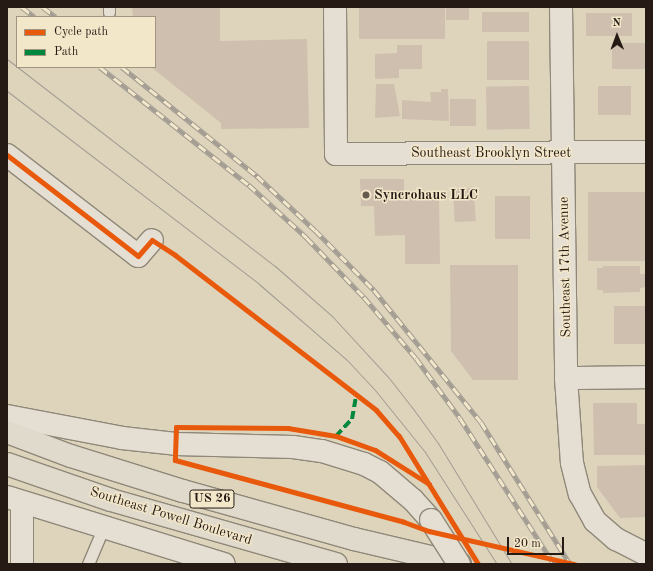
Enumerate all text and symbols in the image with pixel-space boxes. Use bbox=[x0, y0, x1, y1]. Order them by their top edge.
legend bbox=[16, 16, 156, 68]
north arrow bbox=[597, 16, 637, 56]
text: N bbox=[612, 18, 621, 29]
text: Cycle path bbox=[54, 26, 108, 38]
text: Path bbox=[54, 46, 78, 58]
street label: Southeast Brooklyn Street bbox=[411, 145, 571, 161]
place label: Syncrohaus LLC bbox=[374, 187, 478, 203]
marker: Syncrohaus LLC bbox=[361, 190, 371, 200]
street label: Southeast 17th Avenue bbox=[555, 196, 575, 338]
street label: Southeast Powell Boulevard bbox=[88, 483, 254, 549]
road number: US 26 bbox=[189, 488, 235, 510]
scale bar bbox=[509, 529, 566, 555]
text: 20 m bbox=[514, 538, 541, 550]

